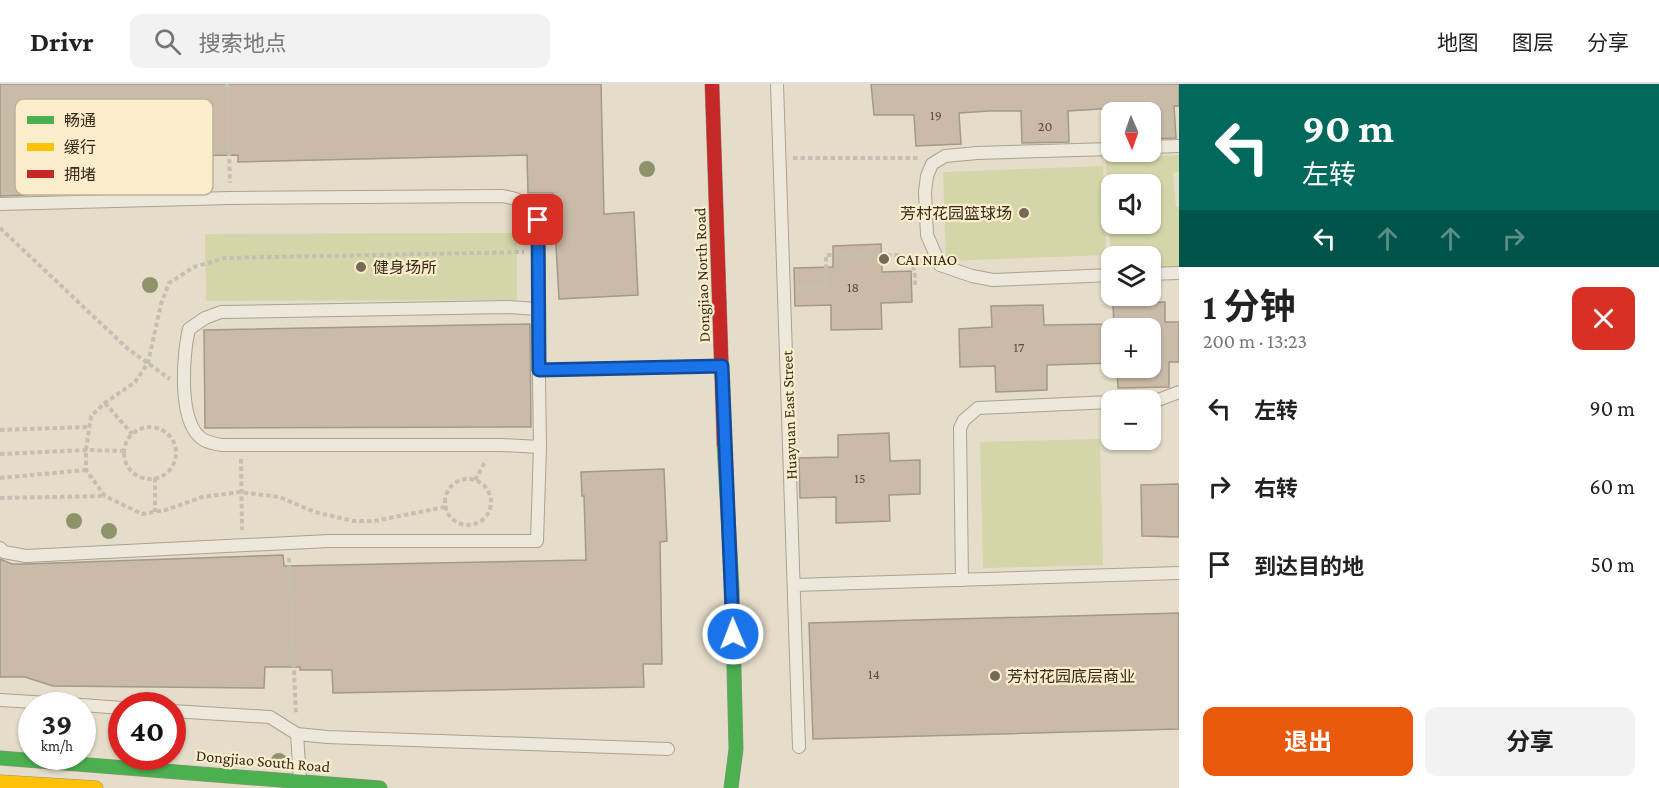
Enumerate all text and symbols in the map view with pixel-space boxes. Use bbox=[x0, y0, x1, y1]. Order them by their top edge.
search box bbox=[130, 14, 550, 68]
icon: search bbox=[151, 25, 184, 58]
text: Drivr bbox=[30, 26, 94, 57]
text: 搜索地点 bbox=[199, 31, 287, 56]
text: 地图 bbox=[1437, 31, 1479, 55]
text: 图层 bbox=[1512, 31, 1554, 55]
text: 分享 bbox=[1587, 31, 1629, 55]
legend bbox=[15, 99, 213, 195]
north arrow bbox=[1101, 102, 1161, 162]
map controls bbox=[1101, 102, 1161, 450]
text: 90 m bbox=[1302, 104, 1394, 151]
house number: 19 bbox=[930, 107, 942, 123]
icon: left bbox=[1203, 108, 1281, 186]
text: 畅通 bbox=[64, 112, 96, 129]
house number: 20 bbox=[1038, 118, 1052, 134]
text: 缓行 bbox=[64, 139, 96, 156]
text: 左转 bbox=[1302, 160, 1356, 190]
text: 拥堵 bbox=[64, 166, 96, 183]
button: sound bbox=[1101, 174, 1161, 234]
pin bbox=[512, 194, 563, 245]
icon: arrive bbox=[521, 203, 554, 236]
place label: 芳村花园篮球场 bbox=[900, 205, 1012, 222]
marker: 芳村花园篮球场 bbox=[1017, 206, 1031, 220]
street label: Dongjiao North Road bbox=[691, 207, 714, 343]
icon: left bbox=[1308, 222, 1341, 255]
icon: ahead bbox=[1371, 222, 1404, 255]
icon: ahead bbox=[1434, 222, 1467, 255]
icon: right bbox=[1497, 222, 1530, 255]
button: layers bbox=[1101, 246, 1161, 306]
place label: CAI NIAO bbox=[896, 251, 957, 268]
marker: CAI NIAO bbox=[877, 252, 891, 266]
place label: 健身场所 bbox=[373, 259, 437, 276]
marker: 健身场所 bbox=[354, 260, 368, 274]
house number: 18 bbox=[847, 279, 859, 295]
text: 1 分钟 bbox=[1203, 287, 1295, 327]
button: close bbox=[1572, 287, 1635, 350]
button: + bbox=[1101, 318, 1161, 378]
text: 200 m · 13:23 bbox=[1203, 330, 1307, 352]
house number: 17 bbox=[1013, 339, 1025, 355]
street label: Huayuan East Street bbox=[778, 349, 801, 480]
button: − bbox=[1101, 390, 1161, 450]
icon: left bbox=[1203, 392, 1236, 425]
text: 90 m bbox=[1590, 396, 1635, 421]
text: 左转 bbox=[1254, 398, 1298, 423]
house number: 15 bbox=[854, 470, 866, 486]
icon: right bbox=[1203, 470, 1236, 503]
text: 60 m bbox=[1590, 474, 1635, 499]
text: 右转 bbox=[1254, 476, 1298, 501]
icon: arrive bbox=[1203, 548, 1236, 581]
text: 50 m bbox=[1590, 552, 1635, 577]
text: 到达目的地 bbox=[1254, 554, 1364, 579]
position arrow bbox=[701, 602, 765, 666]
house number: 14 bbox=[868, 666, 880, 682]
place label: 芳村花园底层商业 bbox=[1007, 668, 1135, 685]
marker: 芳村花园底层商业 bbox=[988, 669, 1002, 683]
speed limit sign: 40 bbox=[108, 692, 186, 770]
text: 39 bbox=[41, 707, 73, 740]
button: 退出 bbox=[1203, 707, 1413, 776]
button: 分享 bbox=[1425, 707, 1635, 776]
text: km/h bbox=[41, 738, 73, 754]
street label: Dongjiao South Road bbox=[195, 747, 331, 776]

